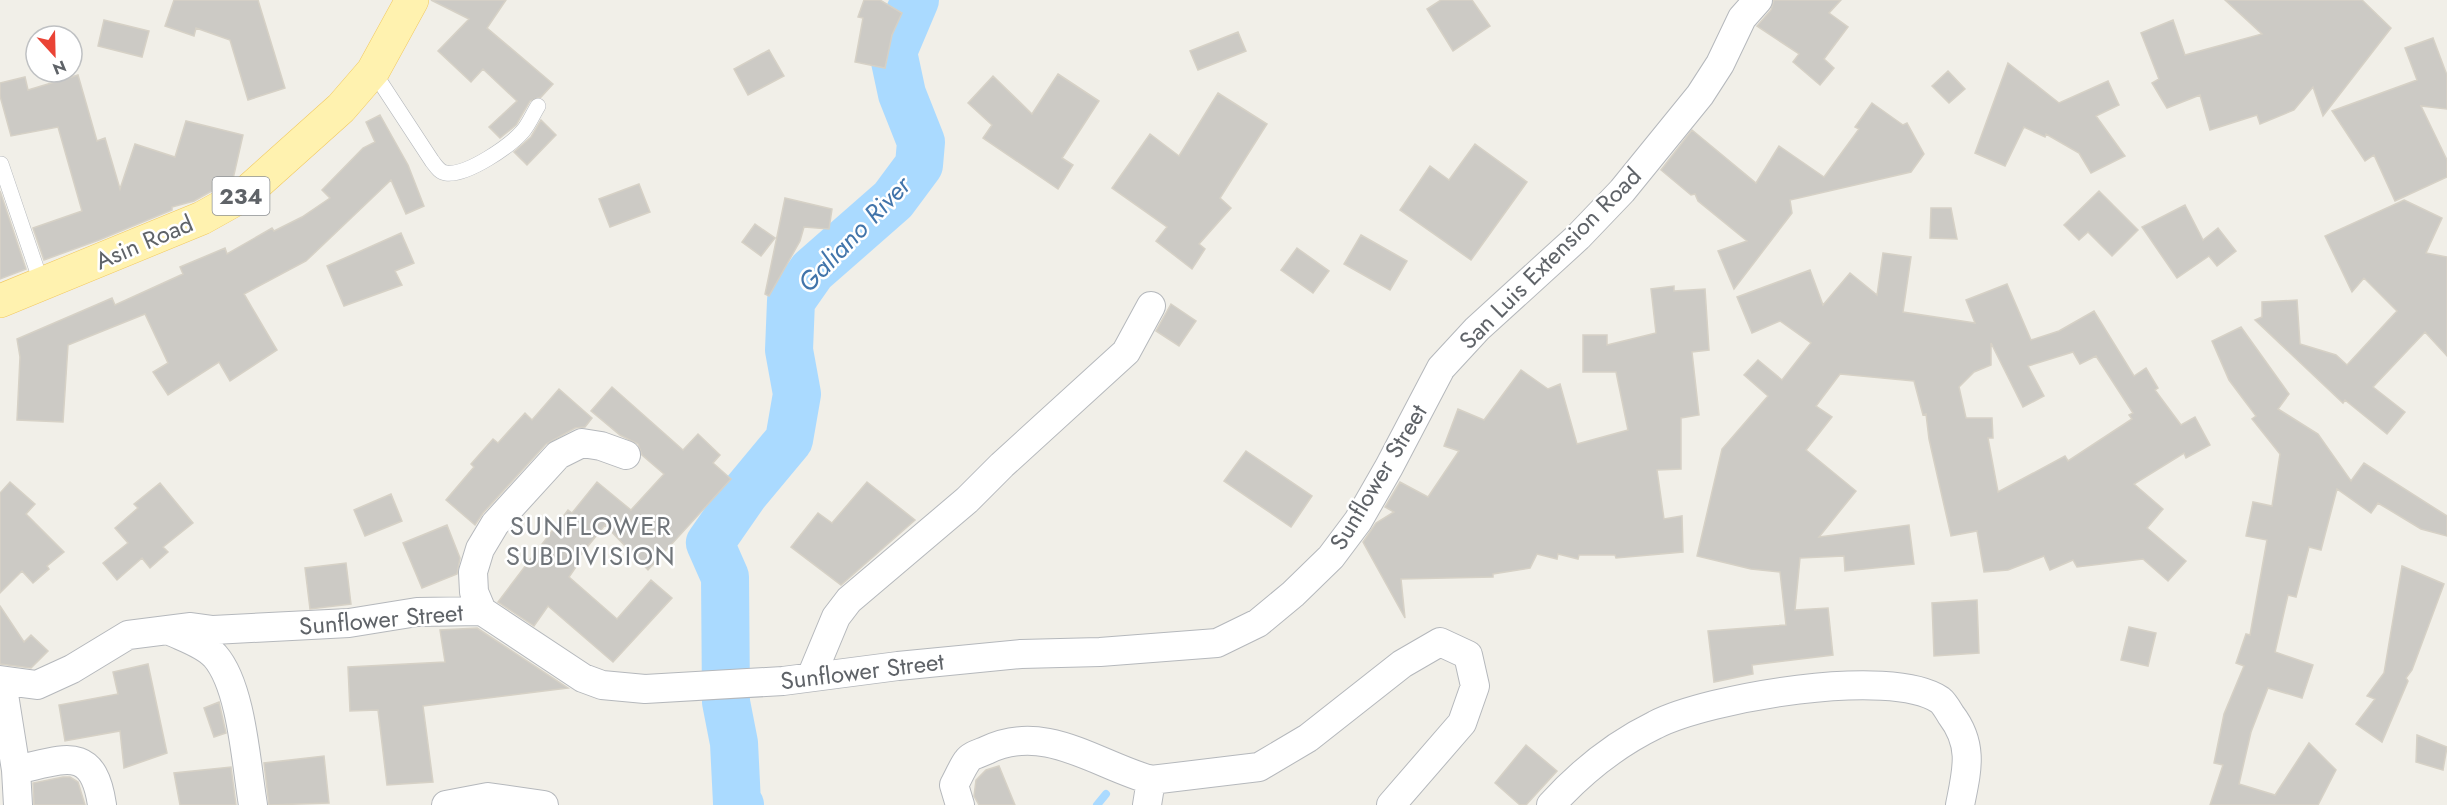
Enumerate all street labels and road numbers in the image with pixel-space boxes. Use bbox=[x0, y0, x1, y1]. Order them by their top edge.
street label: San Luis Extension Road bbox=[1451, 159, 1649, 357]
road number: 234 bbox=[212, 177, 270, 215]
street label: Asin Road bbox=[90, 206, 198, 278]
street label: Sunflower Street bbox=[1321, 397, 1435, 557]
street label: Sunflower Street bbox=[298, 594, 465, 644]
street label: Sunflower Street bbox=[778, 644, 946, 698]

